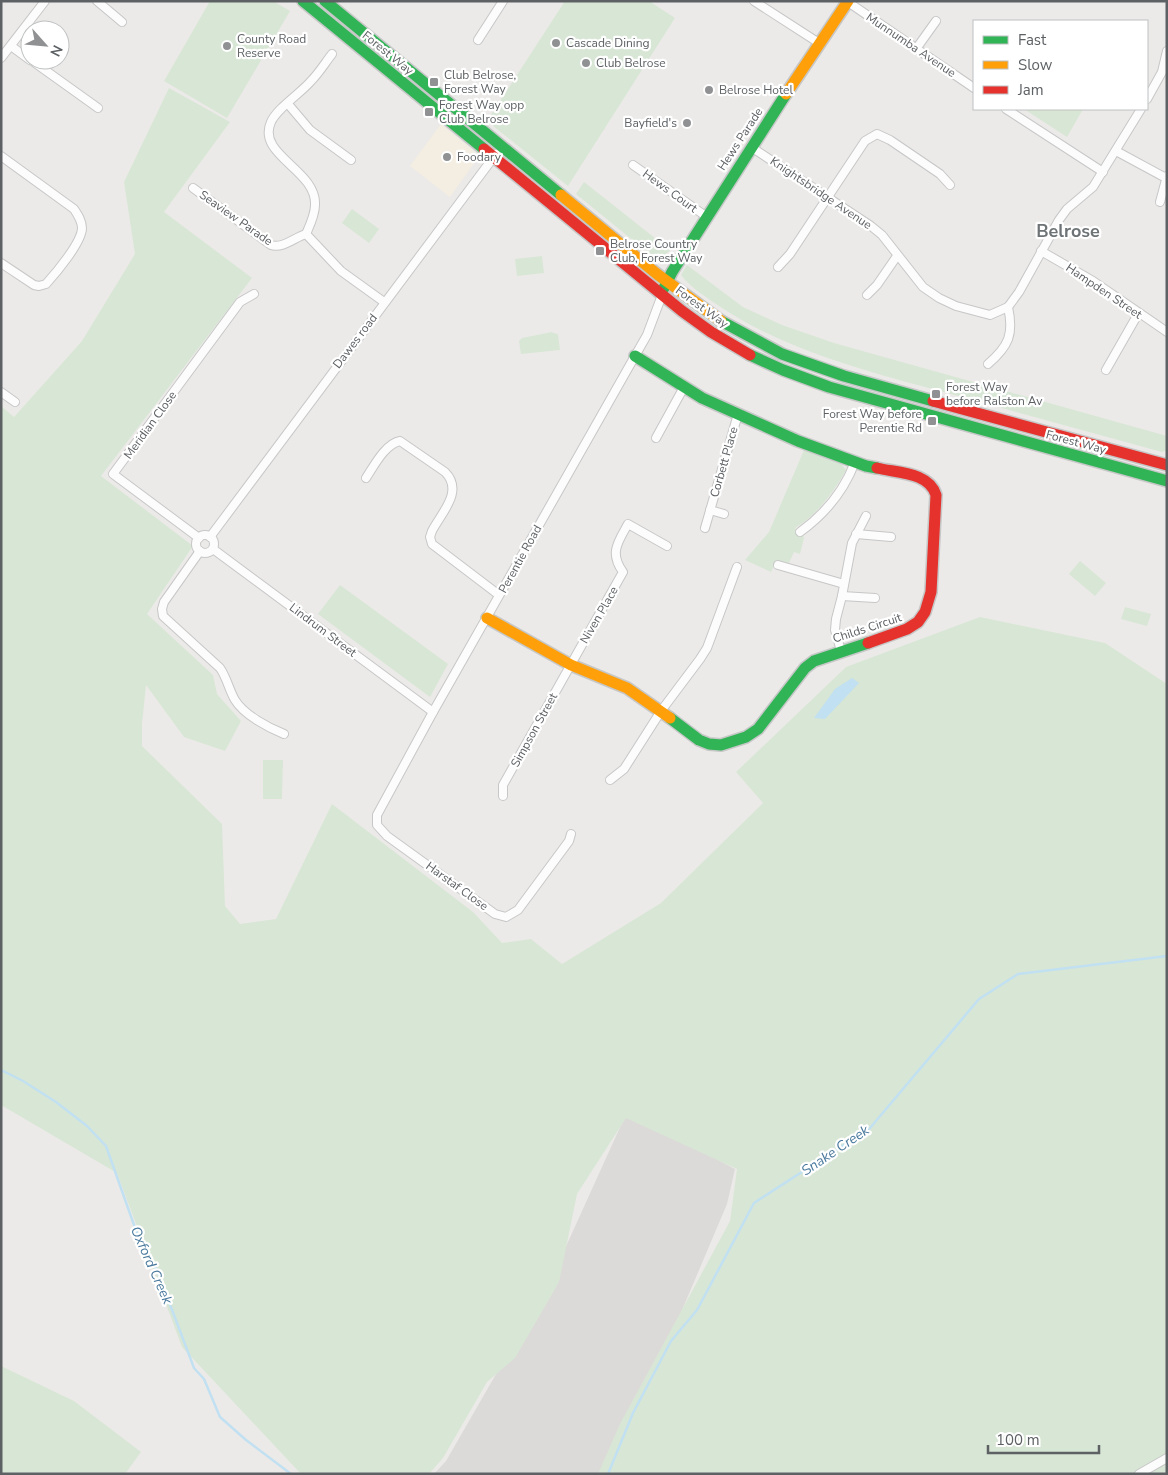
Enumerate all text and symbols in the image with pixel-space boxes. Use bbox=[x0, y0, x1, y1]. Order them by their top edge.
street label: Munnumba Avenue bbox=[863, 9, 959, 81]
north arrow bbox=[20, 20, 70, 70]
legend bbox=[973, 20, 1148, 110]
street label: Forest Way bbox=[359, 27, 418, 79]
text: Fast bbox=[1018, 30, 1047, 50]
place label: County Road Reserve bbox=[237, 31, 306, 61]
place label: Cascade Dining bbox=[566, 35, 649, 51]
marker: Cascade Dining bbox=[550, 37, 562, 49]
marker: County Road Reserve bbox=[221, 40, 233, 52]
text: N bbox=[45, 42, 67, 60]
place label: Club Belrose bbox=[596, 55, 666, 71]
text: Slow bbox=[1018, 55, 1053, 75]
marker: Club Belrose bbox=[580, 57, 592, 69]
place label: Club Belrose, Forest Way bbox=[444, 67, 516, 97]
marker: Club Belrose, Forest Way bbox=[428, 76, 440, 88]
text: Jam bbox=[1017, 80, 1044, 100]
place label: Belrose Hotel bbox=[719, 82, 793, 98]
marker: Belrose Hotel bbox=[703, 84, 715, 96]
place label: Forest Way opp Club Belrose bbox=[439, 97, 524, 127]
street label: Hews Parade bbox=[714, 104, 766, 174]
marker: Forest Way opp Club Belrose bbox=[423, 106, 435, 118]
place label: Bayfield's bbox=[624, 115, 677, 131]
marker: Bayfield's bbox=[681, 117, 693, 129]
place label: Foodary bbox=[457, 149, 502, 165]
marker: Foodary bbox=[441, 151, 453, 163]
street label: Knightsbridge Avenue bbox=[767, 153, 875, 233]
street label: Hews Court bbox=[639, 166, 701, 217]
street label: Seaview Parade bbox=[196, 187, 276, 249]
district label: Belrose bbox=[1036, 219, 1100, 243]
place label: Belrose Country Club, Forest Way bbox=[610, 236, 703, 266]
marker: Belrose Country Club, Forest Way bbox=[594, 245, 606, 257]
street label: Hampden Street bbox=[1063, 260, 1146, 323]
street label: Forest Way bbox=[672, 282, 732, 332]
street label: Dawes road bbox=[329, 310, 381, 372]
place label: Forest Way before Ralston Av bbox=[946, 379, 1043, 409]
street label: Meridian Close bbox=[120, 388, 180, 462]
marker: Forest Way before Ralston Av bbox=[930, 388, 942, 400]
place label: Forest Way before Perentie Rd bbox=[823, 406, 922, 436]
marker: Forest Way before Perentie Rd bbox=[926, 415, 938, 427]
street label: Corbett Place bbox=[706, 425, 742, 499]
street label: Forest Way bbox=[1044, 426, 1109, 458]
street label: Perentie Road bbox=[495, 522, 545, 596]
street label: Niven Place bbox=[576, 584, 622, 646]
street label: Lindrum Street bbox=[286, 599, 360, 661]
street label: Childs Circuit bbox=[831, 609, 904, 647]
street label: Simpson Street bbox=[507, 689, 561, 770]
street label: Harstaf Close bbox=[423, 858, 491, 914]
water label: Snake Creek bbox=[798, 1120, 874, 1180]
water label: Oxford Creek bbox=[126, 1223, 178, 1308]
scale bar bbox=[988, 1422, 1099, 1454]
text: 100 m bbox=[996, 1430, 1040, 1450]

